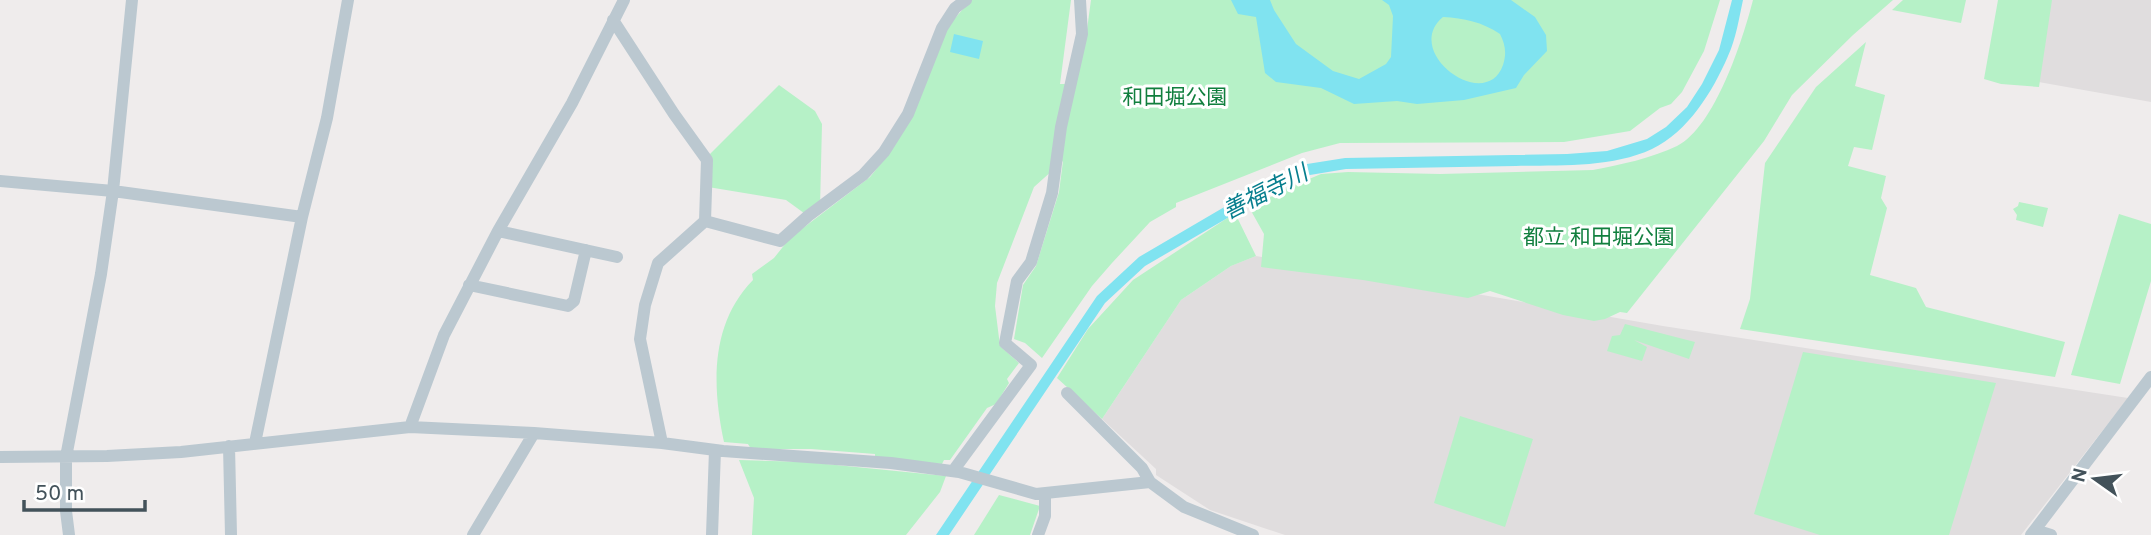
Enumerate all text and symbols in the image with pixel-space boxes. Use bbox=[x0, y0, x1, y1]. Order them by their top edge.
park label: 和田堀公園 bbox=[1123, 85, 1228, 112]
water label: 善福寺川 bbox=[1218, 159, 1316, 228]
park label: 都立 和田堀公園 bbox=[1523, 225, 1675, 252]
north arrow bbox=[2060, 444, 2130, 514]
text: N bbox=[2067, 466, 2094, 485]
scale bar bbox=[24, 468, 145, 512]
text: 50 m bbox=[35, 481, 84, 508]

